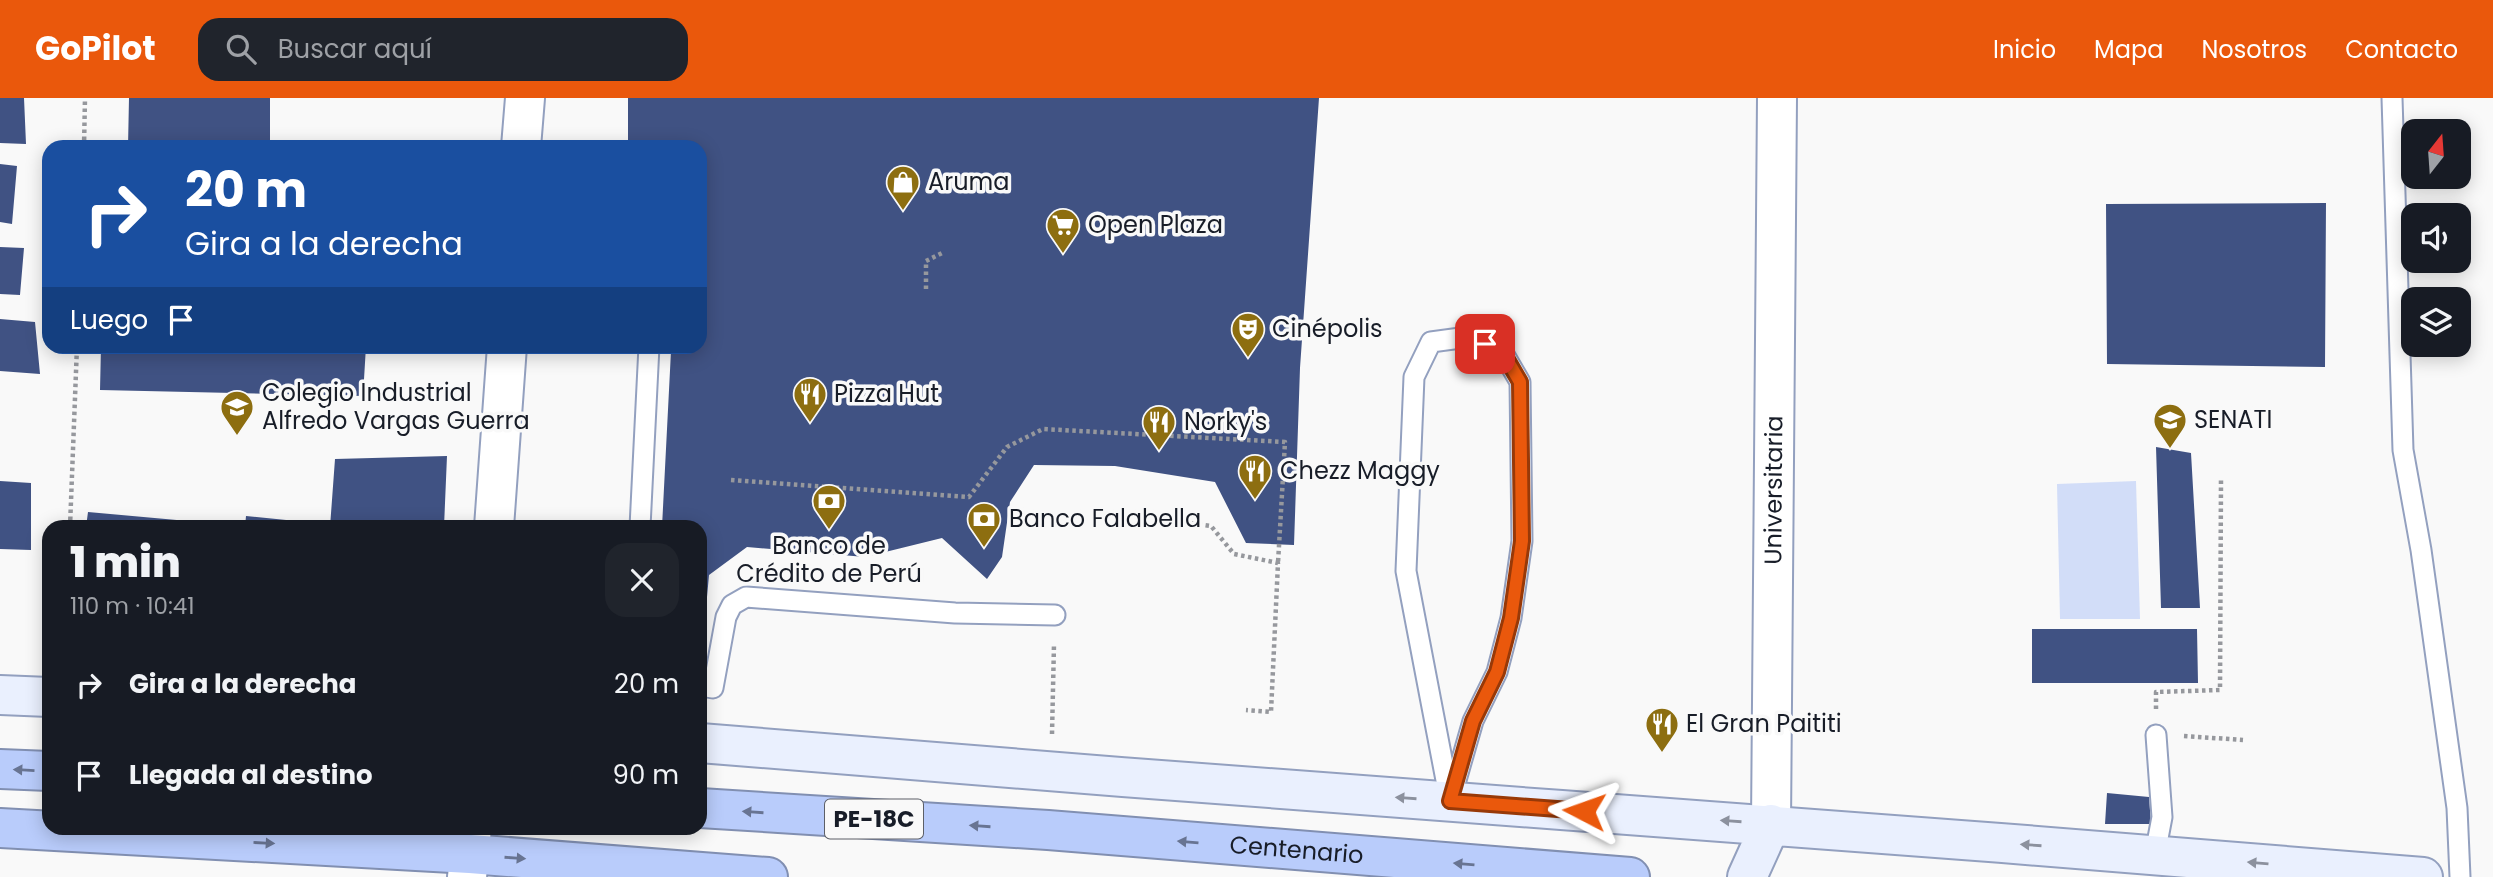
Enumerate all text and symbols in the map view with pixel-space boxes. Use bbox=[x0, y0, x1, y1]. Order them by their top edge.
search box bbox=[198, 18, 688, 81]
text: GoPilot bbox=[35, 25, 156, 72]
icon: search bbox=[222, 30, 260, 68]
text: Buscar aquí bbox=[278, 31, 432, 67]
text: Inicio bbox=[1993, 33, 2056, 66]
text: Mapa bbox=[2094, 33, 2163, 66]
text: Nosotros bbox=[2201, 33, 2307, 66]
text: Contacto bbox=[2345, 33, 2458, 66]
north arrow bbox=[2401, 119, 2471, 189]
map controls bbox=[2401, 119, 2471, 357]
text: 20 m bbox=[185, 156, 307, 224]
shop icon: Aruma bbox=[884, 163, 922, 212]
place label: Aruma bbox=[928, 165, 1009, 198]
icon: right bbox=[70, 168, 161, 259]
button: sound bbox=[2401, 203, 2471, 273]
supermarket icon: Open Plaza bbox=[1044, 206, 1082, 255]
place label: Open Plaza bbox=[1088, 208, 1223, 241]
text: Gira a la derecha bbox=[185, 221, 463, 266]
button: layers bbox=[2401, 287, 2471, 357]
icon: arrive bbox=[162, 301, 200, 339]
text: Luego bbox=[70, 302, 148, 338]
theatre icon: Cinépolis bbox=[1229, 310, 1267, 359]
place label: Cinépolis bbox=[1272, 312, 1383, 345]
pin bbox=[1455, 314, 1515, 374]
icon: arrive bbox=[1466, 325, 1504, 363]
restaurant icon: Pizza Hut bbox=[791, 375, 829, 424]
place label: Colegio Industrial Alfredo Vargas Guerra bbox=[262, 376, 530, 437]
place label: Pizza Hut bbox=[834, 377, 939, 410]
school or university icon: Colegio Industrial Alfredo Vargas Guerra bbox=[218, 388, 256, 437]
school or university icon: SENATI bbox=[2151, 401, 2189, 450]
restaurant icon: Norky's bbox=[1140, 403, 1178, 452]
place label: SENATI bbox=[2194, 403, 2272, 436]
place label: Norky's bbox=[1184, 405, 1267, 438]
street label: Universitaria bbox=[1756, 415, 1790, 565]
restaurant icon: Chezz Maggy bbox=[1236, 452, 1274, 501]
place label: Chezz Maggy bbox=[1280, 454, 1440, 487]
bank icon: Banco de Crédito de Perú bbox=[810, 482, 848, 531]
bank icon: Banco Falabella bbox=[965, 500, 1003, 549]
place label: Banco Falabella bbox=[1009, 502, 1201, 535]
place label: Banco de Crédito de Perú bbox=[736, 529, 922, 590]
text: 1 min bbox=[70, 533, 181, 592]
button: close bbox=[605, 543, 679, 617]
text: 110 m · 10:41 bbox=[70, 590, 195, 622]
icon: right bbox=[70, 666, 108, 704]
text: Gira a la derecha bbox=[129, 666, 357, 702]
text: 20 m bbox=[614, 666, 679, 702]
restaurant icon: El Gran Paititi bbox=[1643, 705, 1681, 754]
place label: El Gran Paititi bbox=[1686, 707, 1842, 740]
icon: arrive bbox=[70, 757, 108, 795]
text: Llegada al destino bbox=[129, 757, 373, 793]
text: 90 m bbox=[613, 757, 679, 793]
one-way arrow bbox=[13, 765, 35, 776]
position arrow bbox=[1547, 774, 1621, 848]
one-way arrow bbox=[1395, 792, 1417, 803]
road number: PE-18C bbox=[825, 800, 923, 838]
one-way arrow bbox=[742, 806, 764, 817]
one-way arrow bbox=[1720, 815, 1742, 826]
one-way arrow bbox=[969, 820, 991, 831]
street label: Centenario bbox=[1228, 828, 1365, 871]
one-way arrow bbox=[1177, 836, 1199, 847]
one-way arrow bbox=[253, 837, 275, 848]
one-way arrow bbox=[2020, 839, 2042, 850]
one-way arrow bbox=[505, 853, 527, 864]
one-way arrow bbox=[2247, 857, 2269, 868]
one-way arrow bbox=[1453, 858, 1475, 869]

